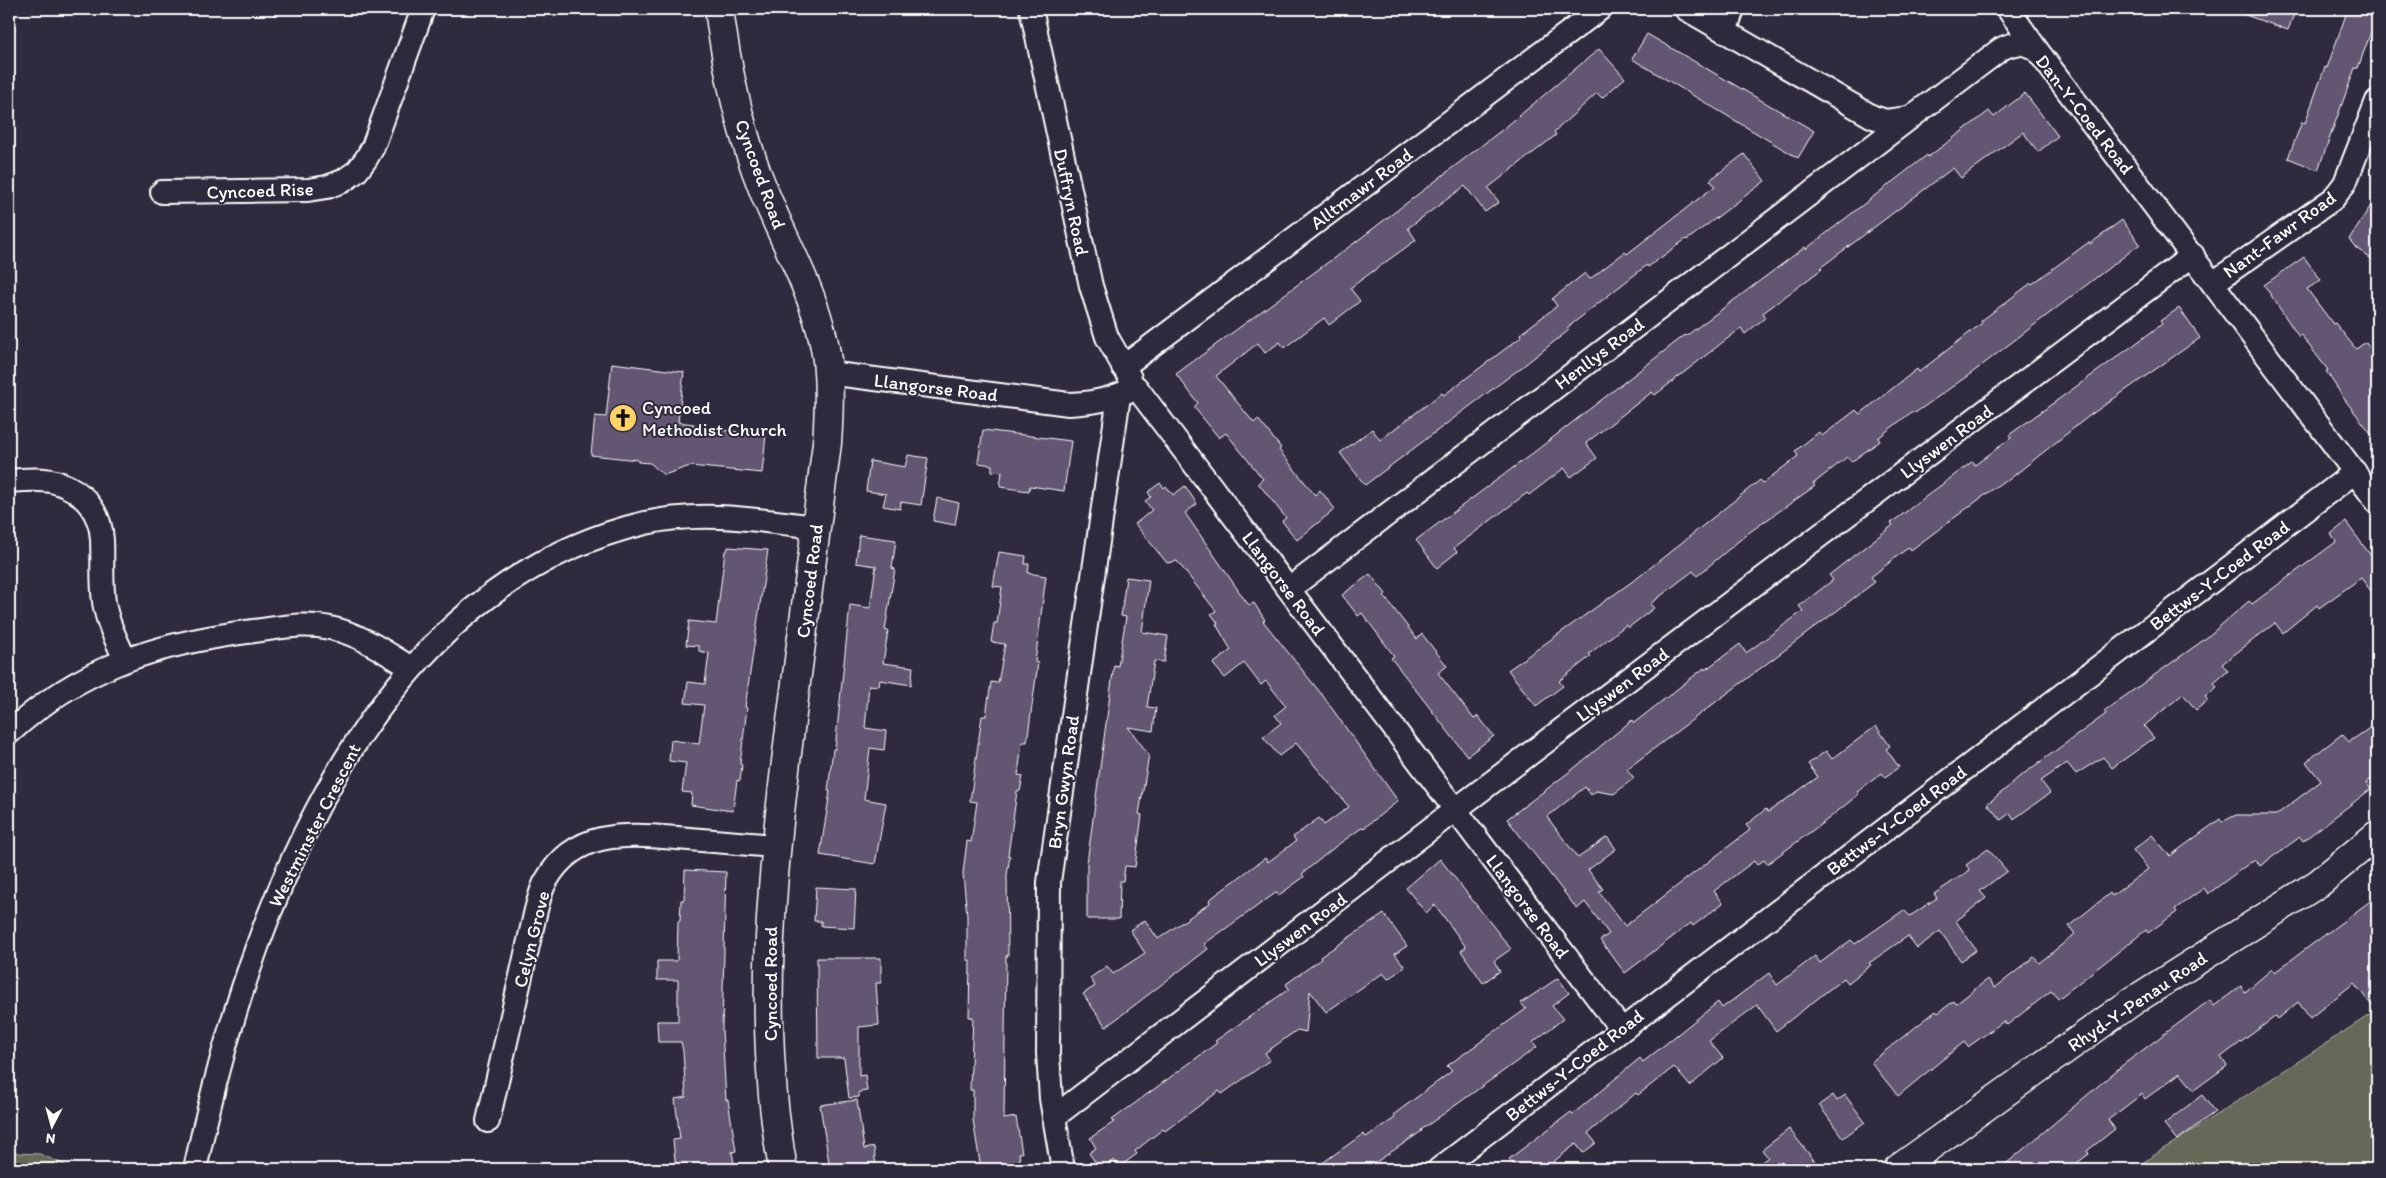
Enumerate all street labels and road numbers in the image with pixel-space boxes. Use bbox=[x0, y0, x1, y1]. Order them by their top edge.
street label: Dan-Y-Coed Road bbox=[2031, 50, 2139, 179]
street label: Cyncoed Road bbox=[730, 116, 791, 232]
street label: Alltmawr Road bbox=[1306, 142, 1417, 234]
street label: Duffryn Road bbox=[1049, 146, 1094, 258]
street label: Cyncoed Rise bbox=[206, 177, 314, 204]
street label: Nant-Fawr Road bbox=[2219, 186, 2340, 283]
street label: Henllys Road bbox=[1550, 312, 1649, 395]
street label: Llangorse Road bbox=[873, 368, 1000, 407]
street label: Llyswen Road bbox=[1895, 399, 1998, 484]
street label: Bettws-Y-Coed Road bbox=[2145, 515, 2294, 636]
street label: Cyncoed Road bbox=[791, 523, 828, 639]
street label: Llangorse Road bbox=[1237, 527, 1331, 641]
street label: Llyswen Road bbox=[1571, 642, 1674, 727]
street label: Bryn Gwyn Road bbox=[1043, 713, 1084, 851]
street label: Westminster Crescent bbox=[263, 740, 366, 911]
street label: Bettws-Y-Coed Road bbox=[1822, 760, 1971, 881]
street label: Llangorse Road bbox=[1481, 850, 1575, 964]
street label: Llyswen Road bbox=[1249, 887, 1352, 972]
street label: Celyn Grove bbox=[508, 888, 555, 990]
street label: Cyncoed Road bbox=[759, 927, 782, 1041]
street label: Rhyd-Y-Penau Road bbox=[2063, 946, 2212, 1057]
street label: Bettws-Y-Coed Road bbox=[1501, 1004, 1648, 1127]

